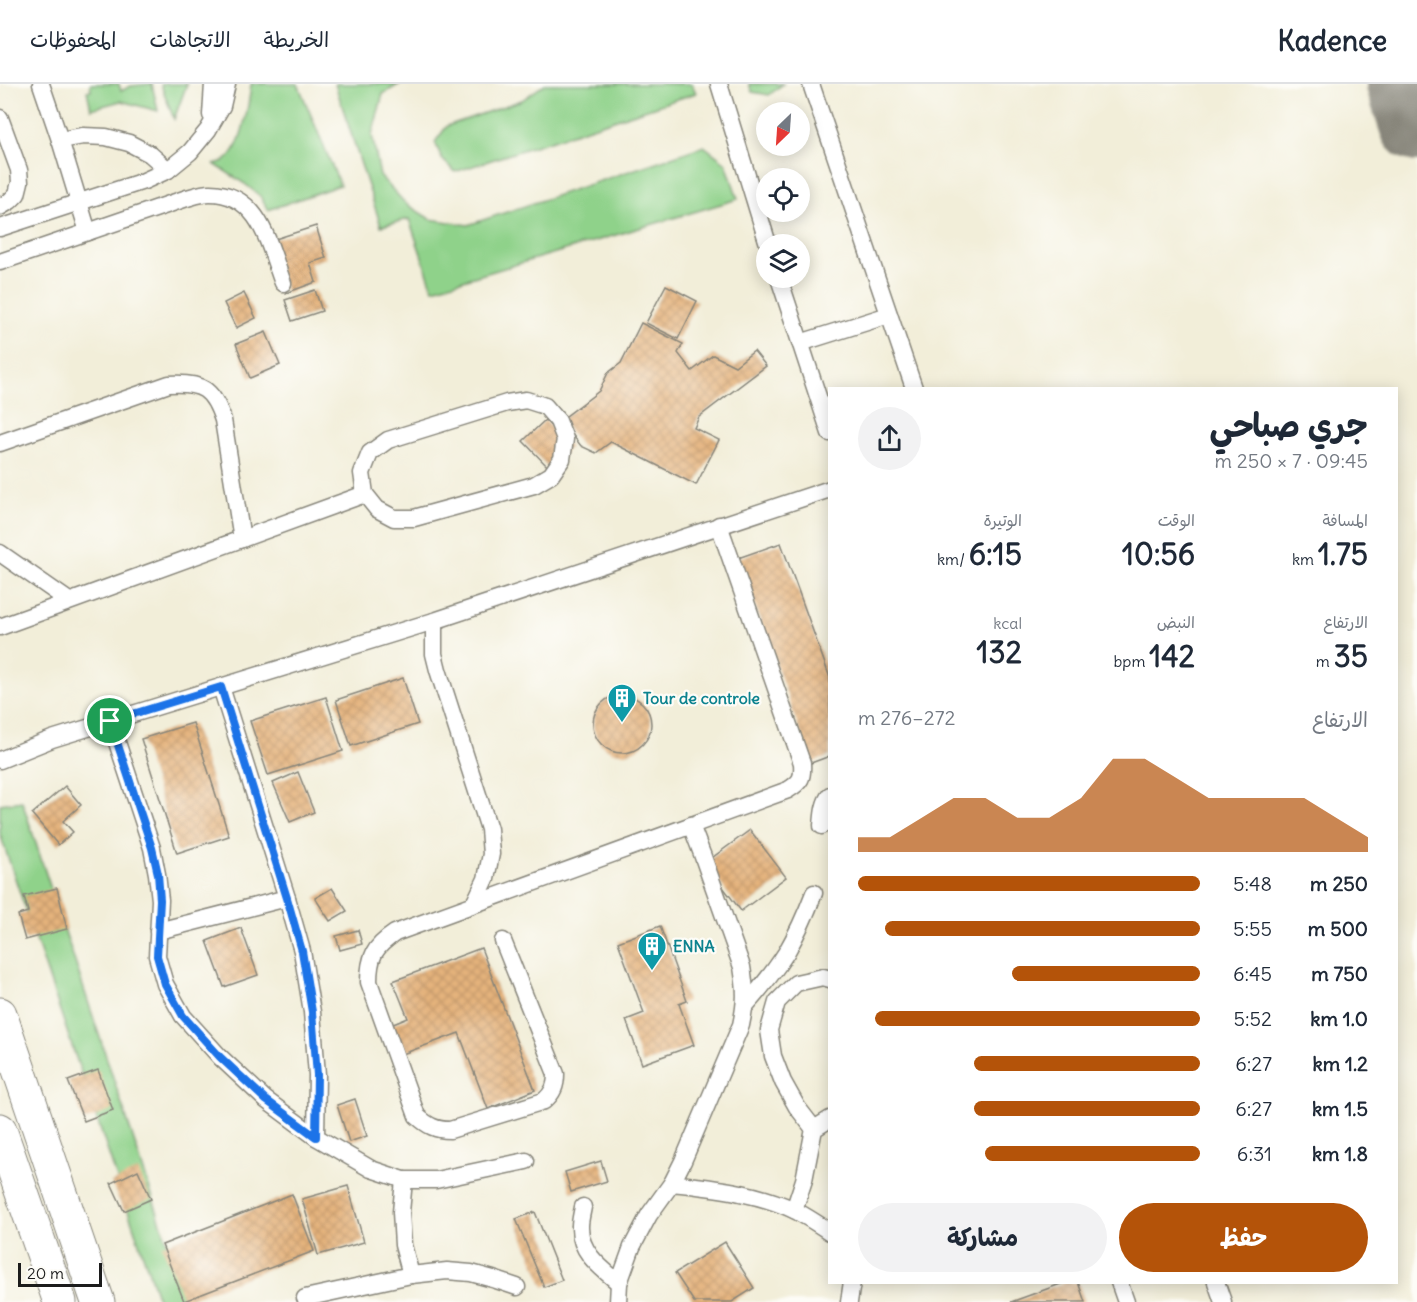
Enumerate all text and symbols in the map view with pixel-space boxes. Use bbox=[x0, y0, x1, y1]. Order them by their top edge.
text: Kadence bbox=[1278, 23, 1387, 59]
text: المحفوظات bbox=[30, 26, 116, 53]
text: الاتجاهات bbox=[149, 26, 231, 53]
text: الخريطة bbox=[264, 26, 329, 53]
north arrow bbox=[756, 102, 810, 156]
map controls bbox=[756, 102, 810, 288]
button: locate bbox=[756, 168, 810, 222]
button: layers bbox=[756, 234, 810, 288]
text: جري صباحي bbox=[1209, 404, 1368, 446]
button: share bbox=[858, 407, 921, 470]
text: 09:45 · 7 × 250 m bbox=[1214, 448, 1368, 473]
text: الوتيرة bbox=[983, 510, 1022, 530]
text: الوقت bbox=[1158, 510, 1195, 530]
text: المسافة bbox=[1322, 510, 1368, 530]
text: 6:15 bbox=[969, 535, 1022, 573]
text: 10:56 bbox=[1122, 535, 1195, 573]
text: 1.75 bbox=[1318, 535, 1368, 573]
text: /km bbox=[937, 549, 969, 569]
text: km bbox=[1292, 549, 1318, 569]
text: النبض bbox=[1157, 612, 1195, 632]
text: الارتفاع bbox=[1323, 612, 1368, 632]
text: kcal bbox=[993, 613, 1022, 633]
text: 132 bbox=[977, 633, 1022, 671]
text: 142 bbox=[1149, 637, 1195, 675]
text: 35 bbox=[1334, 637, 1368, 675]
text: bpm bbox=[1114, 651, 1149, 671]
text: m bbox=[1316, 651, 1334, 671]
building icon: Tour de controle bbox=[606, 682, 638, 724]
place label: Tour de controle bbox=[643, 688, 760, 708]
pin bbox=[84, 695, 135, 746]
icon: arrive bbox=[93, 704, 126, 737]
text: 272–276 m bbox=[858, 705, 955, 730]
text: الارتفاع bbox=[1312, 707, 1368, 732]
text: 5:48 bbox=[1233, 871, 1272, 896]
text: 250 m bbox=[1310, 871, 1368, 896]
text: 5:55 bbox=[1233, 916, 1272, 941]
text: 500 m bbox=[1308, 916, 1368, 941]
building icon: ENNA bbox=[636, 930, 668, 972]
place label: ENNA bbox=[673, 936, 715, 956]
text: 6:45 bbox=[1233, 961, 1272, 986]
text: 750 m bbox=[1311, 961, 1368, 986]
text: 5:52 bbox=[1234, 1006, 1272, 1031]
text: 1.0 km bbox=[1310, 1006, 1368, 1031]
text: 6:27 bbox=[1235, 1051, 1272, 1076]
text: 1.2 km bbox=[1312, 1051, 1368, 1076]
text: 6:27 bbox=[1235, 1096, 1272, 1121]
text: 1.5 km bbox=[1312, 1096, 1368, 1121]
text: 6:31 bbox=[1237, 1141, 1272, 1166]
text: 1.8 km bbox=[1312, 1141, 1368, 1166]
button: مشاركة bbox=[858, 1203, 1107, 1272]
button: حفظ bbox=[1119, 1203, 1368, 1272]
scale bar bbox=[18, 1260, 102, 1288]
text: 20 m bbox=[27, 1263, 64, 1283]

